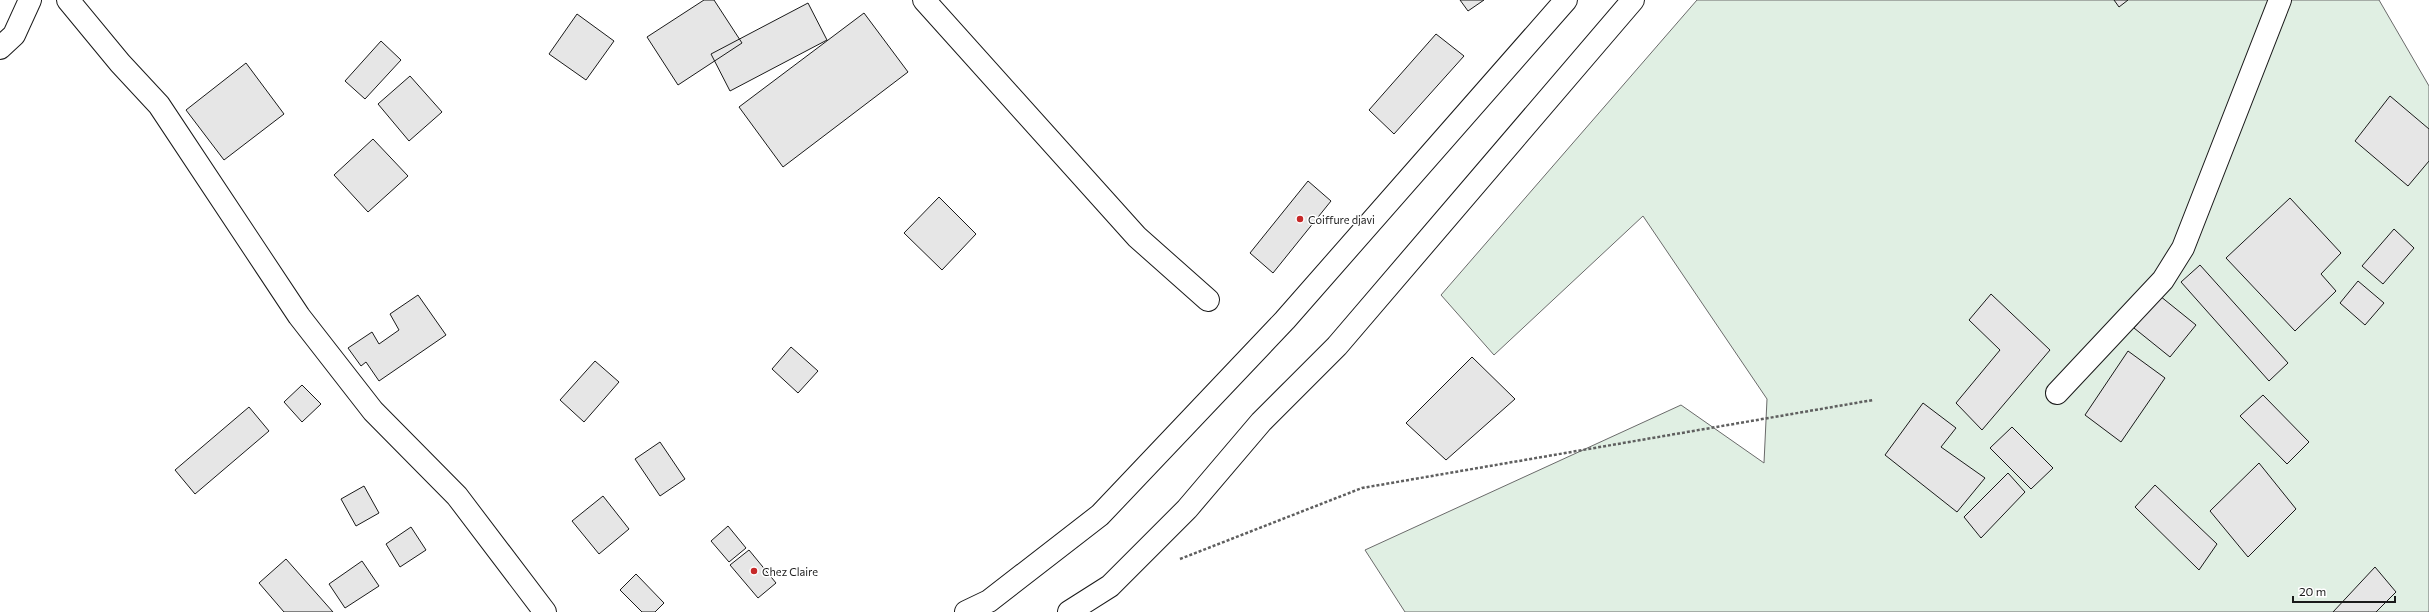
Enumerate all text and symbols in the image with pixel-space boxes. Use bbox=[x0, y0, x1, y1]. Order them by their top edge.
place label: Coiffure djavi bbox=[1308, 213, 1375, 226]
marker: Coiffure djavi bbox=[1295, 214, 1305, 224]
place label: Chez Claire bbox=[762, 565, 818, 578]
marker: Chez Claire bbox=[749, 566, 759, 576]
scale bar bbox=[2293, 578, 2395, 604]
text: 20 m bbox=[2299, 584, 2326, 598]

